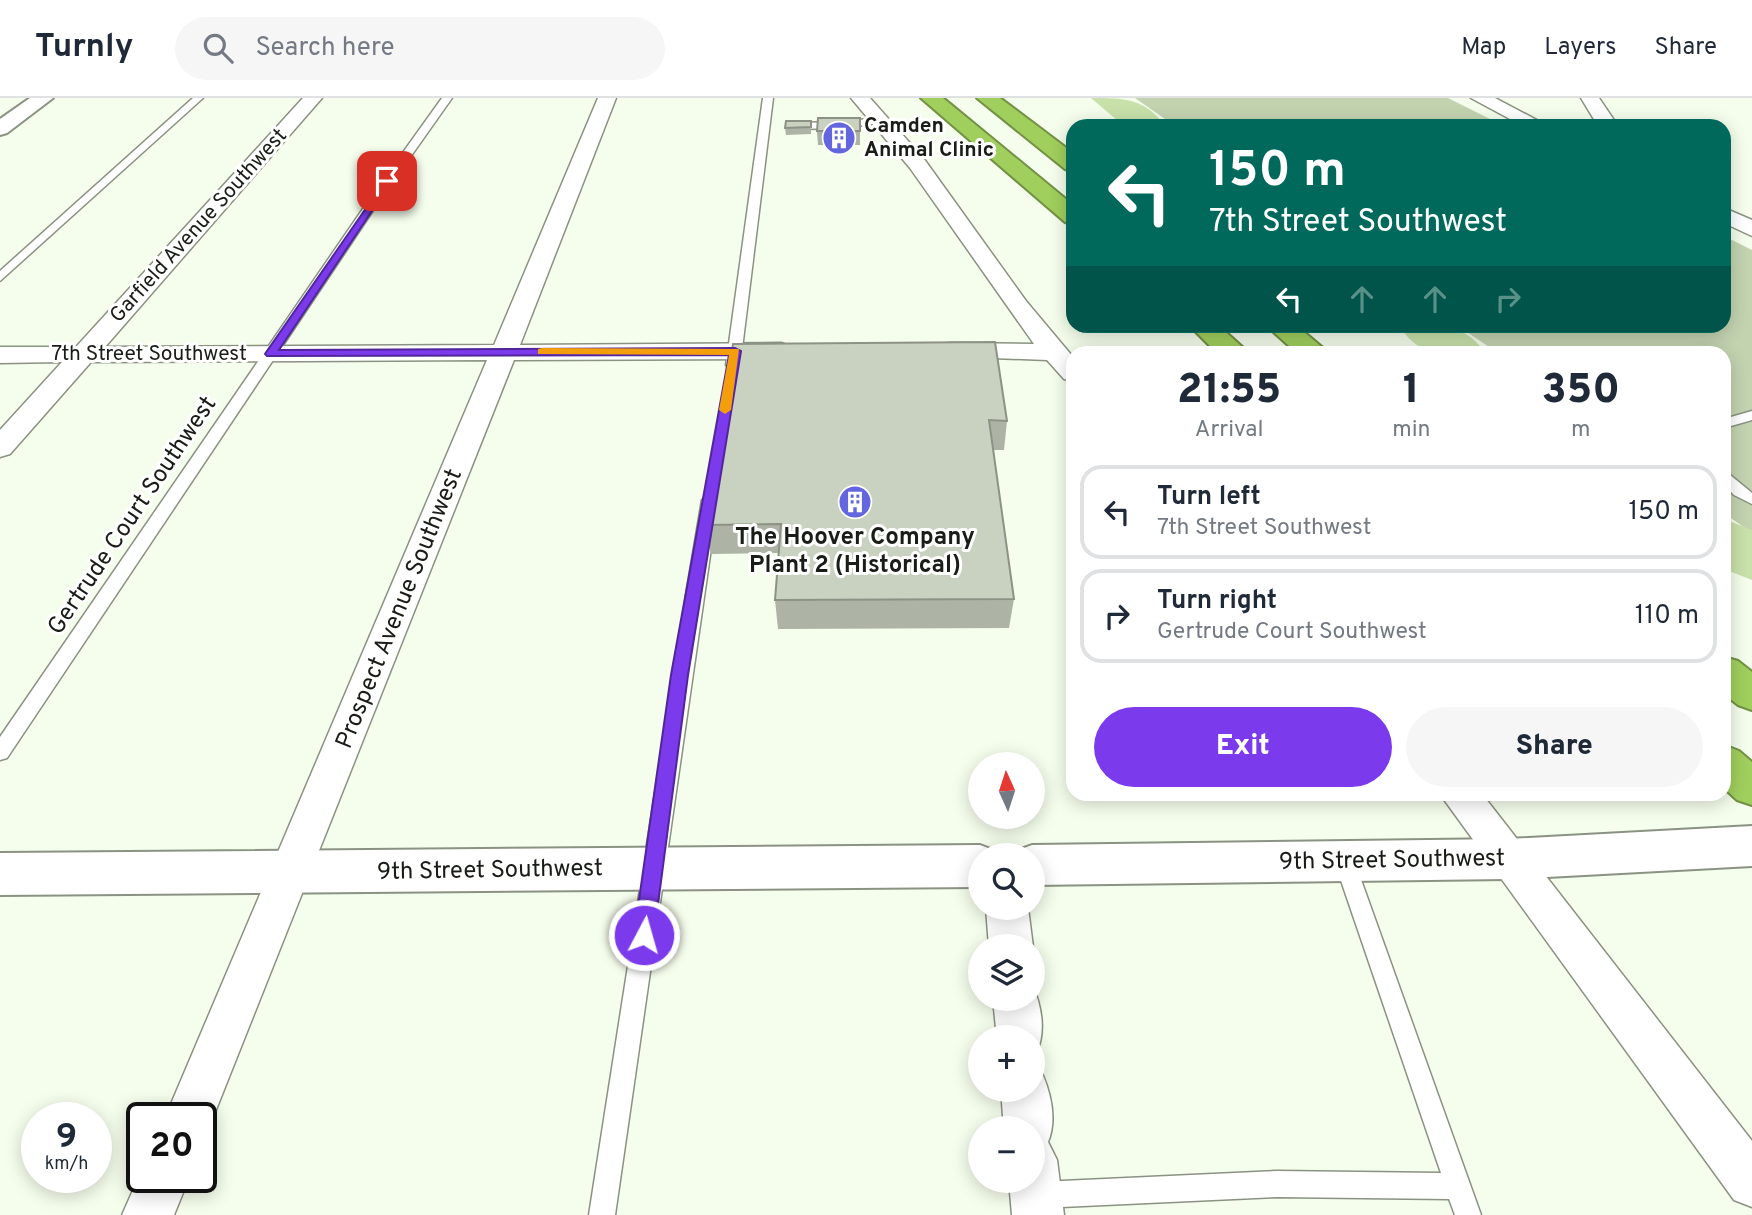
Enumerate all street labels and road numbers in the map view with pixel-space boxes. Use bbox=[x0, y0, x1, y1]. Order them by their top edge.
street label: Garfield Avenue Southwest bbox=[104, 123, 294, 329]
street label: 7th Street Southwest bbox=[51, 341, 247, 368]
street label: Gertrude Court Southwest bbox=[42, 391, 224, 641]
street label: Prospect Avenue Southwest bbox=[330, 465, 470, 753]
street label: 9th Street Southwest bbox=[1279, 844, 1505, 878]
street label: 9th Street Southwest bbox=[377, 854, 603, 888]

